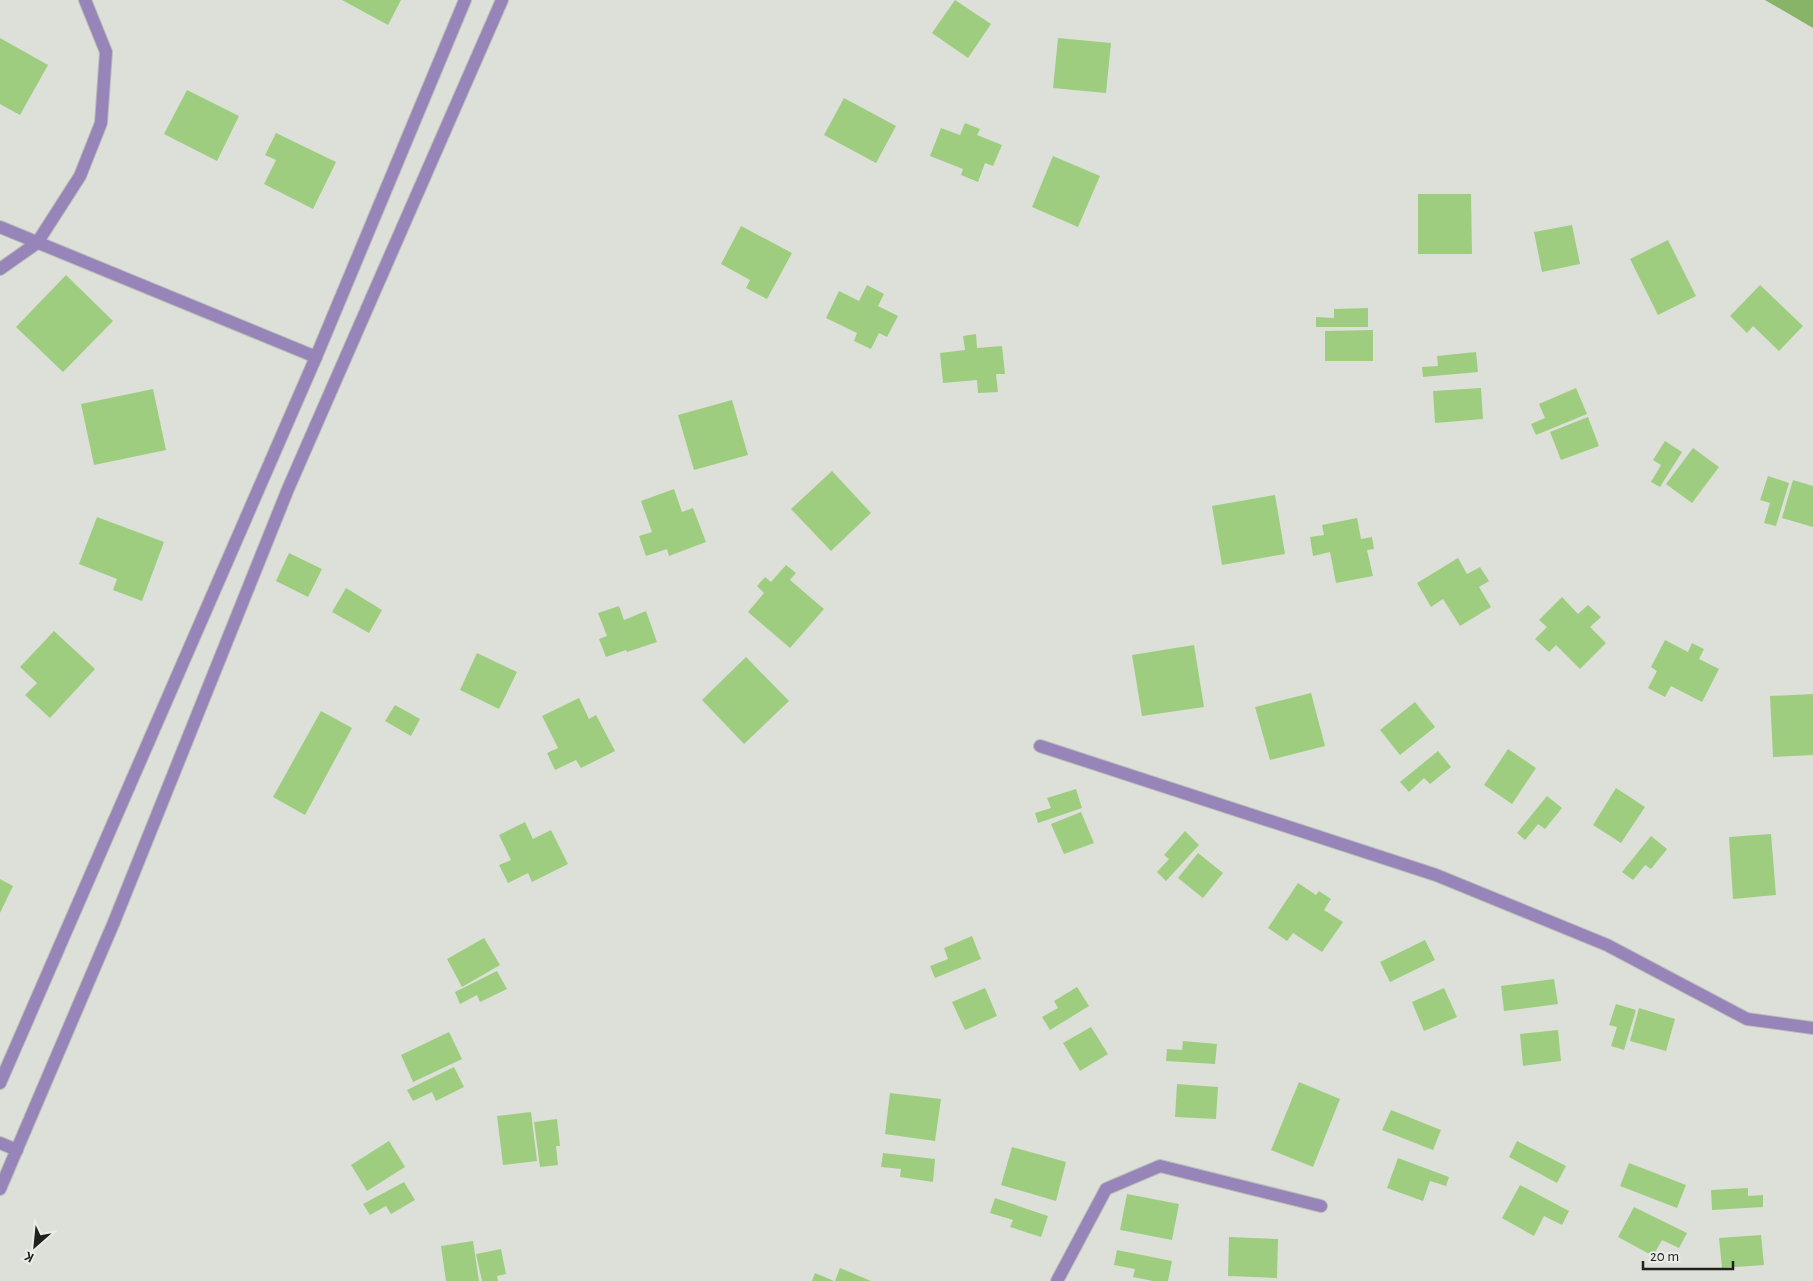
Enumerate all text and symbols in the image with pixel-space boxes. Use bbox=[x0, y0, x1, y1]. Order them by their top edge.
north arrow bbox=[10, 1221, 60, 1271]
scale bar bbox=[1643, 1238, 1733, 1270]
text: K bbox=[22, 1248, 36, 1265]
text: 20 m bbox=[1650, 1249, 1679, 1264]

